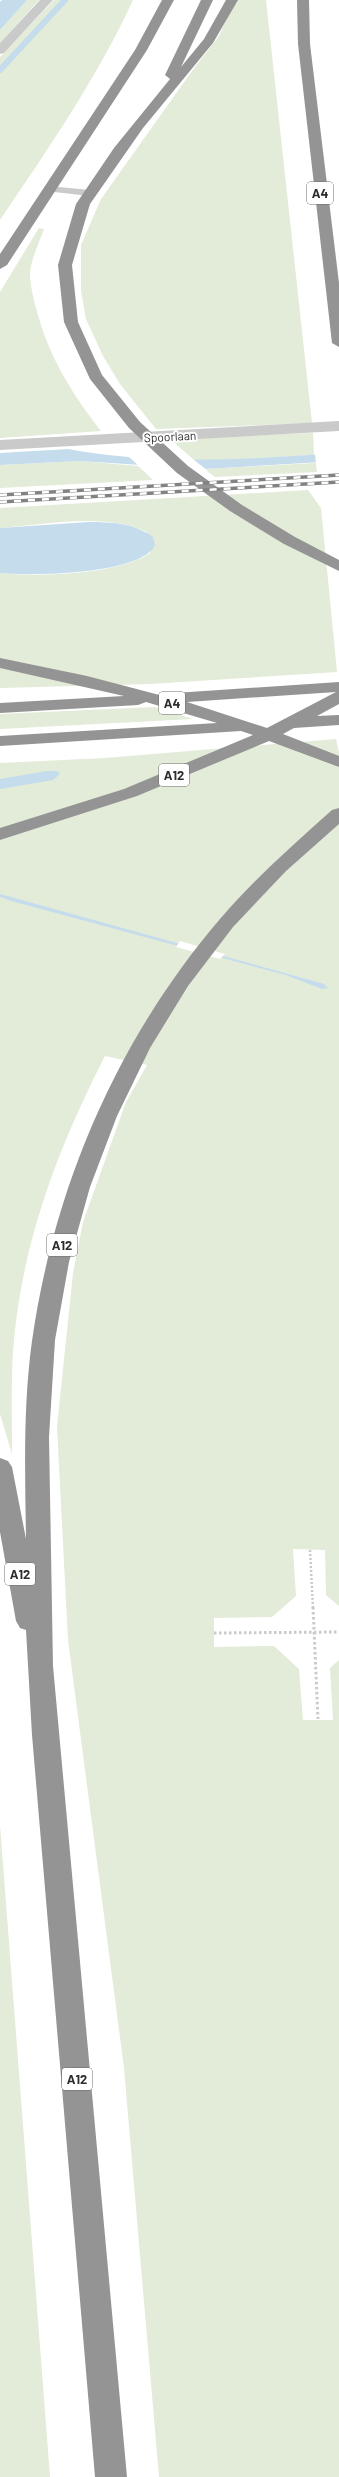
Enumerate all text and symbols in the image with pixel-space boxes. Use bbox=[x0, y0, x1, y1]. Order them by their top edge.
road number: A4 bbox=[307, 182, 333, 204]
street label: Spoorlaan bbox=[143, 428, 197, 444]
road number: A4 bbox=[159, 692, 185, 714]
road number: A12 bbox=[159, 764, 189, 786]
road number: A12 bbox=[47, 1234, 77, 1256]
road number: A12 bbox=[5, 1563, 35, 1585]
road number: A12 bbox=[62, 2068, 92, 2090]

